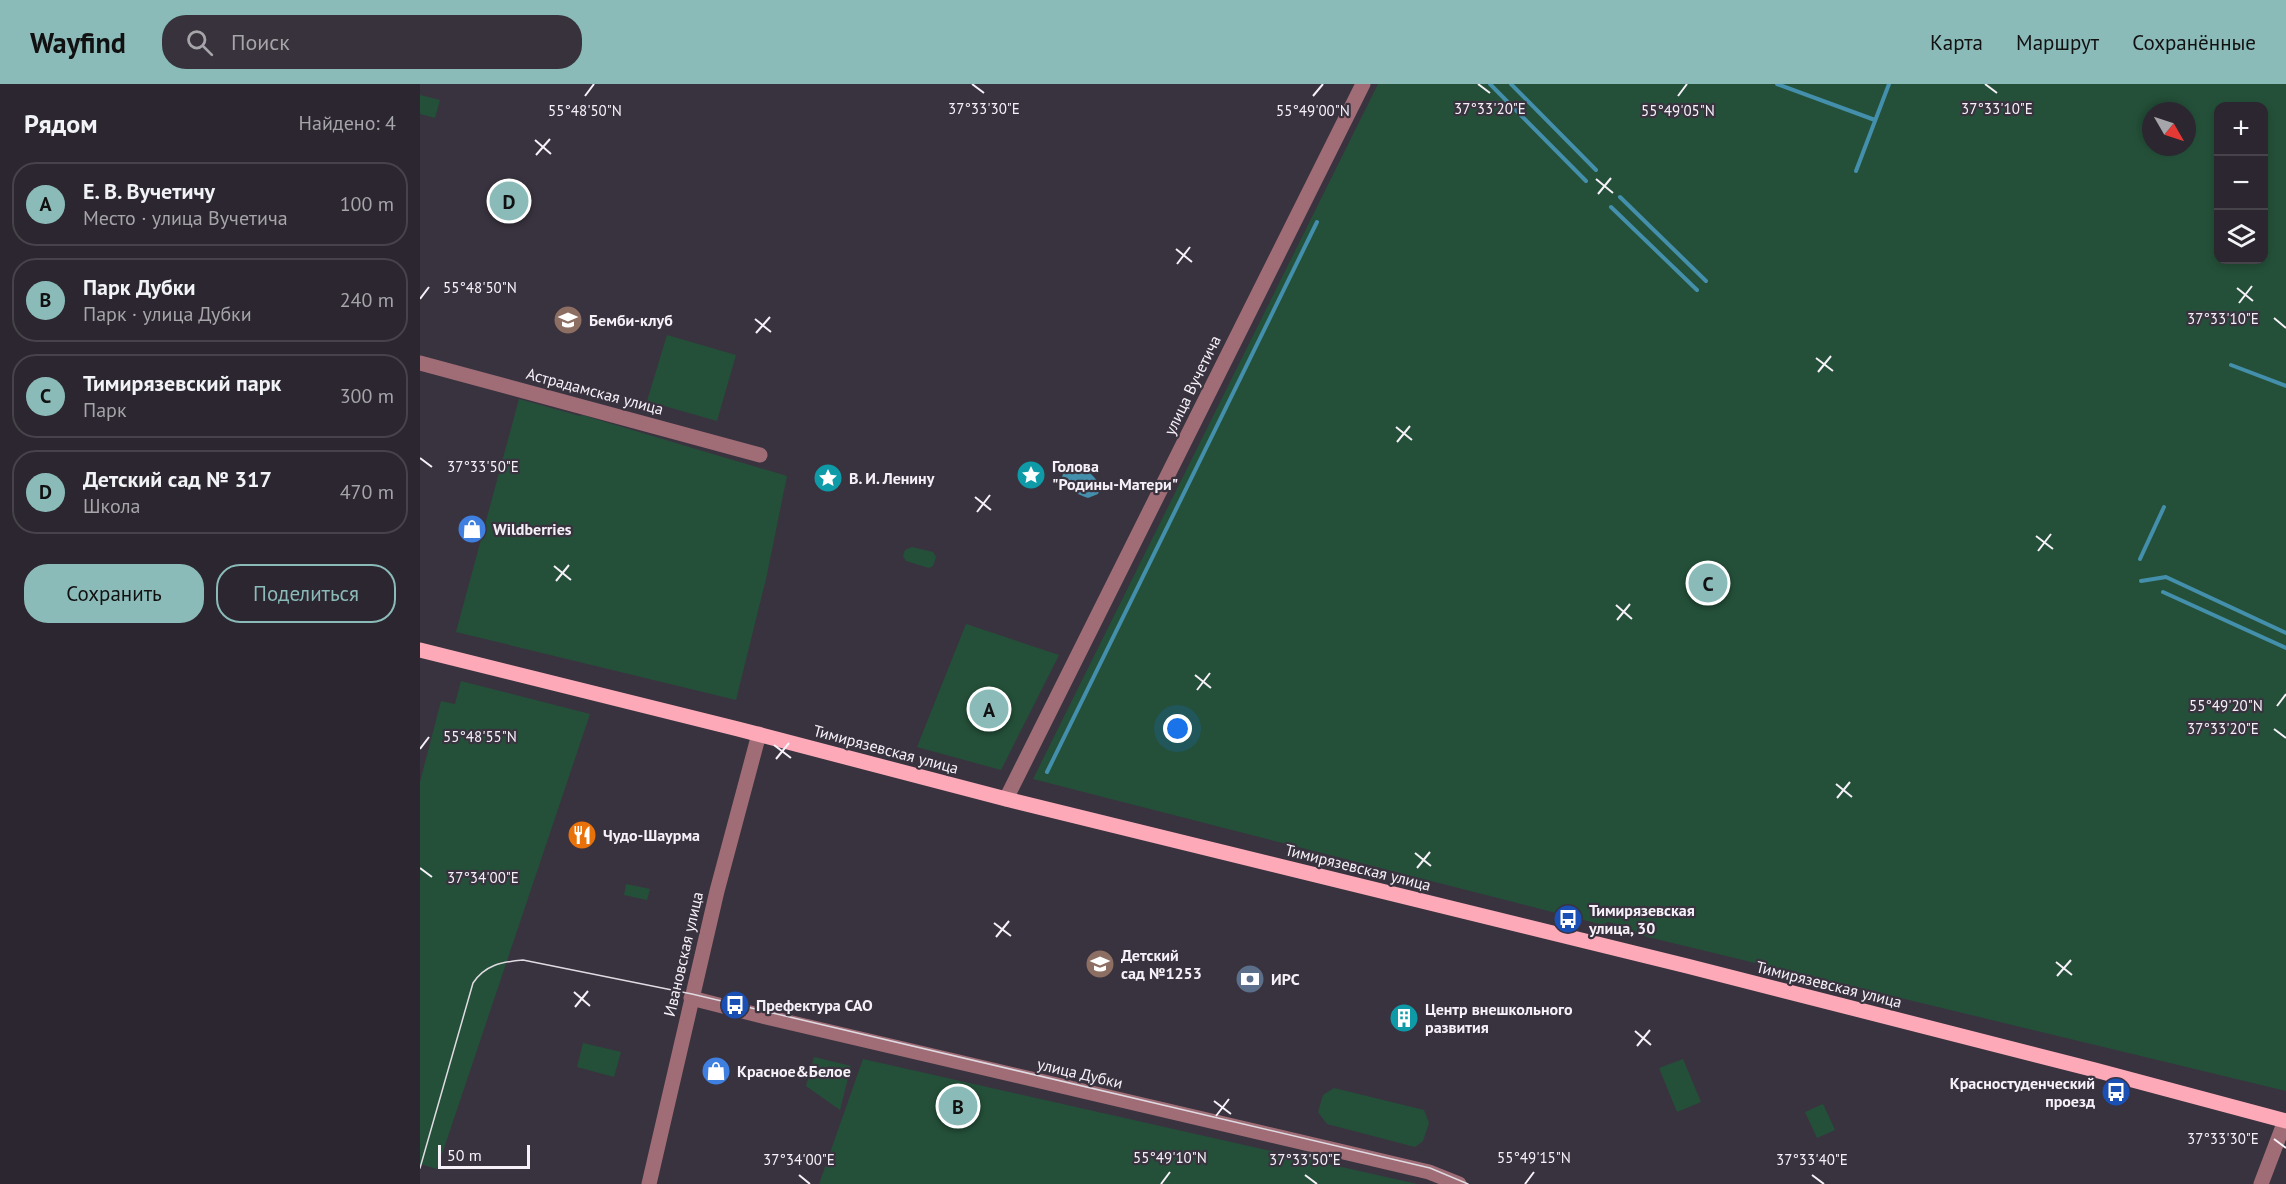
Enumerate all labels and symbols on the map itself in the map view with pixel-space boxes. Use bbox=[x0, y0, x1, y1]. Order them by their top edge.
text: 37°33'30"E bbox=[948, 99, 1020, 118]
text: 37°33'20"E bbox=[1454, 99, 1526, 118]
text: 37°33'10"E bbox=[1961, 99, 2033, 118]
text: 55°48'50"N bbox=[548, 101, 622, 120]
text: 55°49'00"N bbox=[1276, 101, 1350, 120]
text: 55°49'05"N bbox=[1641, 101, 1715, 120]
north arrow bbox=[2142, 102, 2196, 156]
pin: D bbox=[490, 178, 529, 224]
text: 55°48'50"N bbox=[443, 278, 517, 297]
school or university icon: Бемби-клуб bbox=[552, 304, 584, 336]
text: 37°33'10"E bbox=[2187, 309, 2259, 328]
place label: Бемби-клуб bbox=[589, 310, 673, 330]
street label: улица Вучетича bbox=[1159, 332, 1225, 438]
street label: Астрадамская улица bbox=[524, 363, 666, 419]
place label: Голова "Родины-Матери" bbox=[1052, 456, 1178, 494]
text: 37°33'50"E bbox=[447, 457, 519, 476]
place icon: Голова "Родины-Матери" bbox=[1015, 459, 1047, 491]
place icon: В. И. Ленину bbox=[812, 462, 844, 494]
place label: В. И. Ленину bbox=[849, 468, 935, 488]
shop icon: Wildberries bbox=[456, 513, 488, 545]
place label: Wildberries bbox=[493, 519, 572, 539]
pin: C bbox=[1688, 560, 1728, 606]
pin: A bbox=[970, 686, 1008, 732]
text: 55°49'20"N bbox=[2189, 696, 2263, 715]
your location bbox=[1163, 714, 1192, 743]
text: 37°33'20"E bbox=[2187, 719, 2259, 738]
street label: Тимирязевская улица bbox=[811, 720, 961, 778]
text: 55°48'55"N bbox=[443, 727, 517, 746]
restaurant icon: Чудо-Шаурма bbox=[566, 819, 598, 851]
place label: Чудо-Шаурма bbox=[603, 825, 700, 845]
street label: Тимирязевская улица bbox=[1283, 839, 1433, 895]
text: 37°34'00"E bbox=[447, 868, 519, 887]
street label: Ивановская улица bbox=[659, 890, 707, 1018]
place label: Тимирязевская улица, 30 bbox=[1588, 900, 1695, 938]
bus stop icon: Тимирязевская улица, 30 bbox=[1552, 903, 1584, 935]
place label: Детский сад №1253 bbox=[1121, 945, 1202, 983]
school or university icon: Детский сад №1253 bbox=[1084, 948, 1116, 980]
street label: Тимирязевская улица bbox=[1754, 956, 1904, 1012]
bank icon: ИРС bbox=[1234, 963, 1266, 995]
place label: ИРС bbox=[1271, 969, 1300, 989]
bus stop icon: Префектура САО bbox=[719, 989, 751, 1021]
place label: Префектура САО bbox=[756, 995, 873, 1015]
place label: Центр внешкольного развития bbox=[1425, 999, 1573, 1037]
building icon: Центр внешкольного развития bbox=[1388, 1002, 1420, 1034]
street label: улица Дубки bbox=[1035, 1053, 1125, 1093]
shop icon: Красное&Белое bbox=[700, 1055, 732, 1087]
place label: Красное&Белое bbox=[737, 1061, 851, 1081]
place label: Красностуденческий проезд bbox=[1950, 1073, 2095, 1111]
bus stop icon: Красностуденческий проезд bbox=[2100, 1076, 2132, 1108]
pin: B bbox=[938, 1084, 978, 1128]
text: 37°33'30"E bbox=[2187, 1129, 2259, 1148]
scale bar bbox=[438, 1142, 530, 1170]
text: 55°49'10"N bbox=[1133, 1148, 1207, 1167]
text: 55°49'15"N bbox=[1497, 1148, 1571, 1167]
text: 37°34'00"E bbox=[763, 1150, 835, 1169]
text: 37°33'50"E bbox=[1269, 1150, 1341, 1169]
text: 37°33'40"E bbox=[1776, 1150, 1848, 1169]

